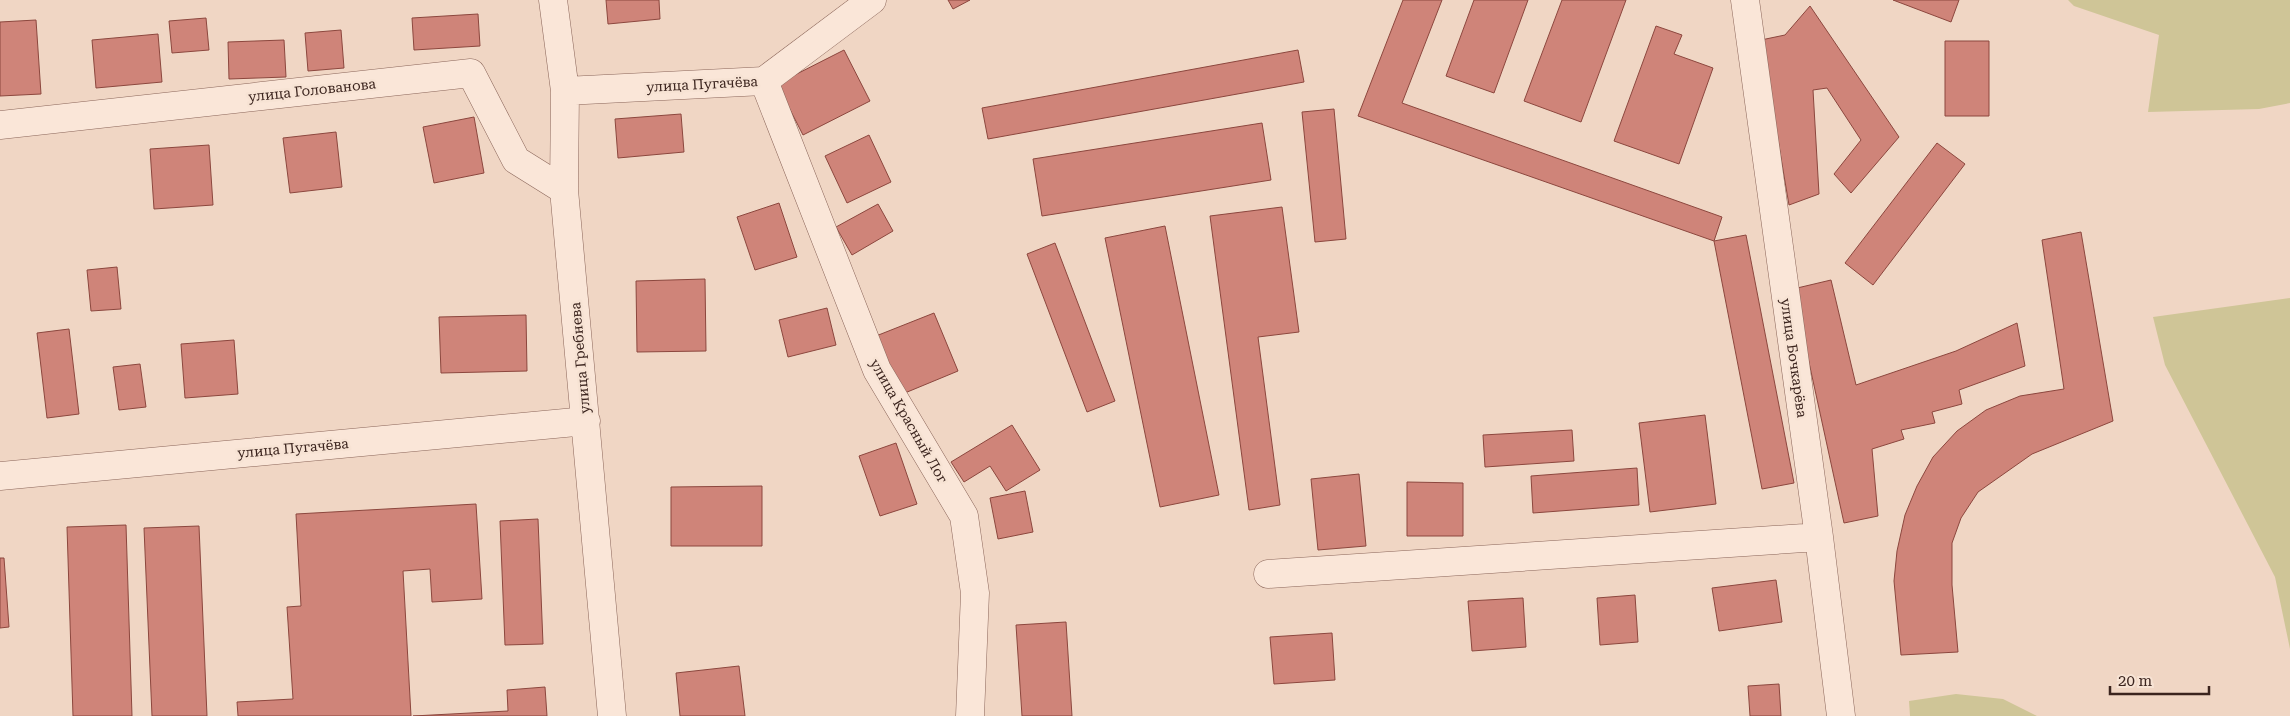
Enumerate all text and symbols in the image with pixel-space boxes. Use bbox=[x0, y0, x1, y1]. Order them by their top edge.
street label: улица Пугачёва bbox=[646, 73, 759, 95]
street label: улица Голованова bbox=[247, 75, 377, 105]
street label: улица Бочкарёва bbox=[1778, 297, 1810, 419]
street label: улица Гребнева bbox=[567, 301, 593, 414]
street label: улица Красный Лог bbox=[867, 356, 951, 486]
street label: улица Пугачёва bbox=[237, 435, 350, 461]
scale bar bbox=[2110, 664, 2209, 696]
text: 20 m bbox=[2118, 672, 2153, 690]

